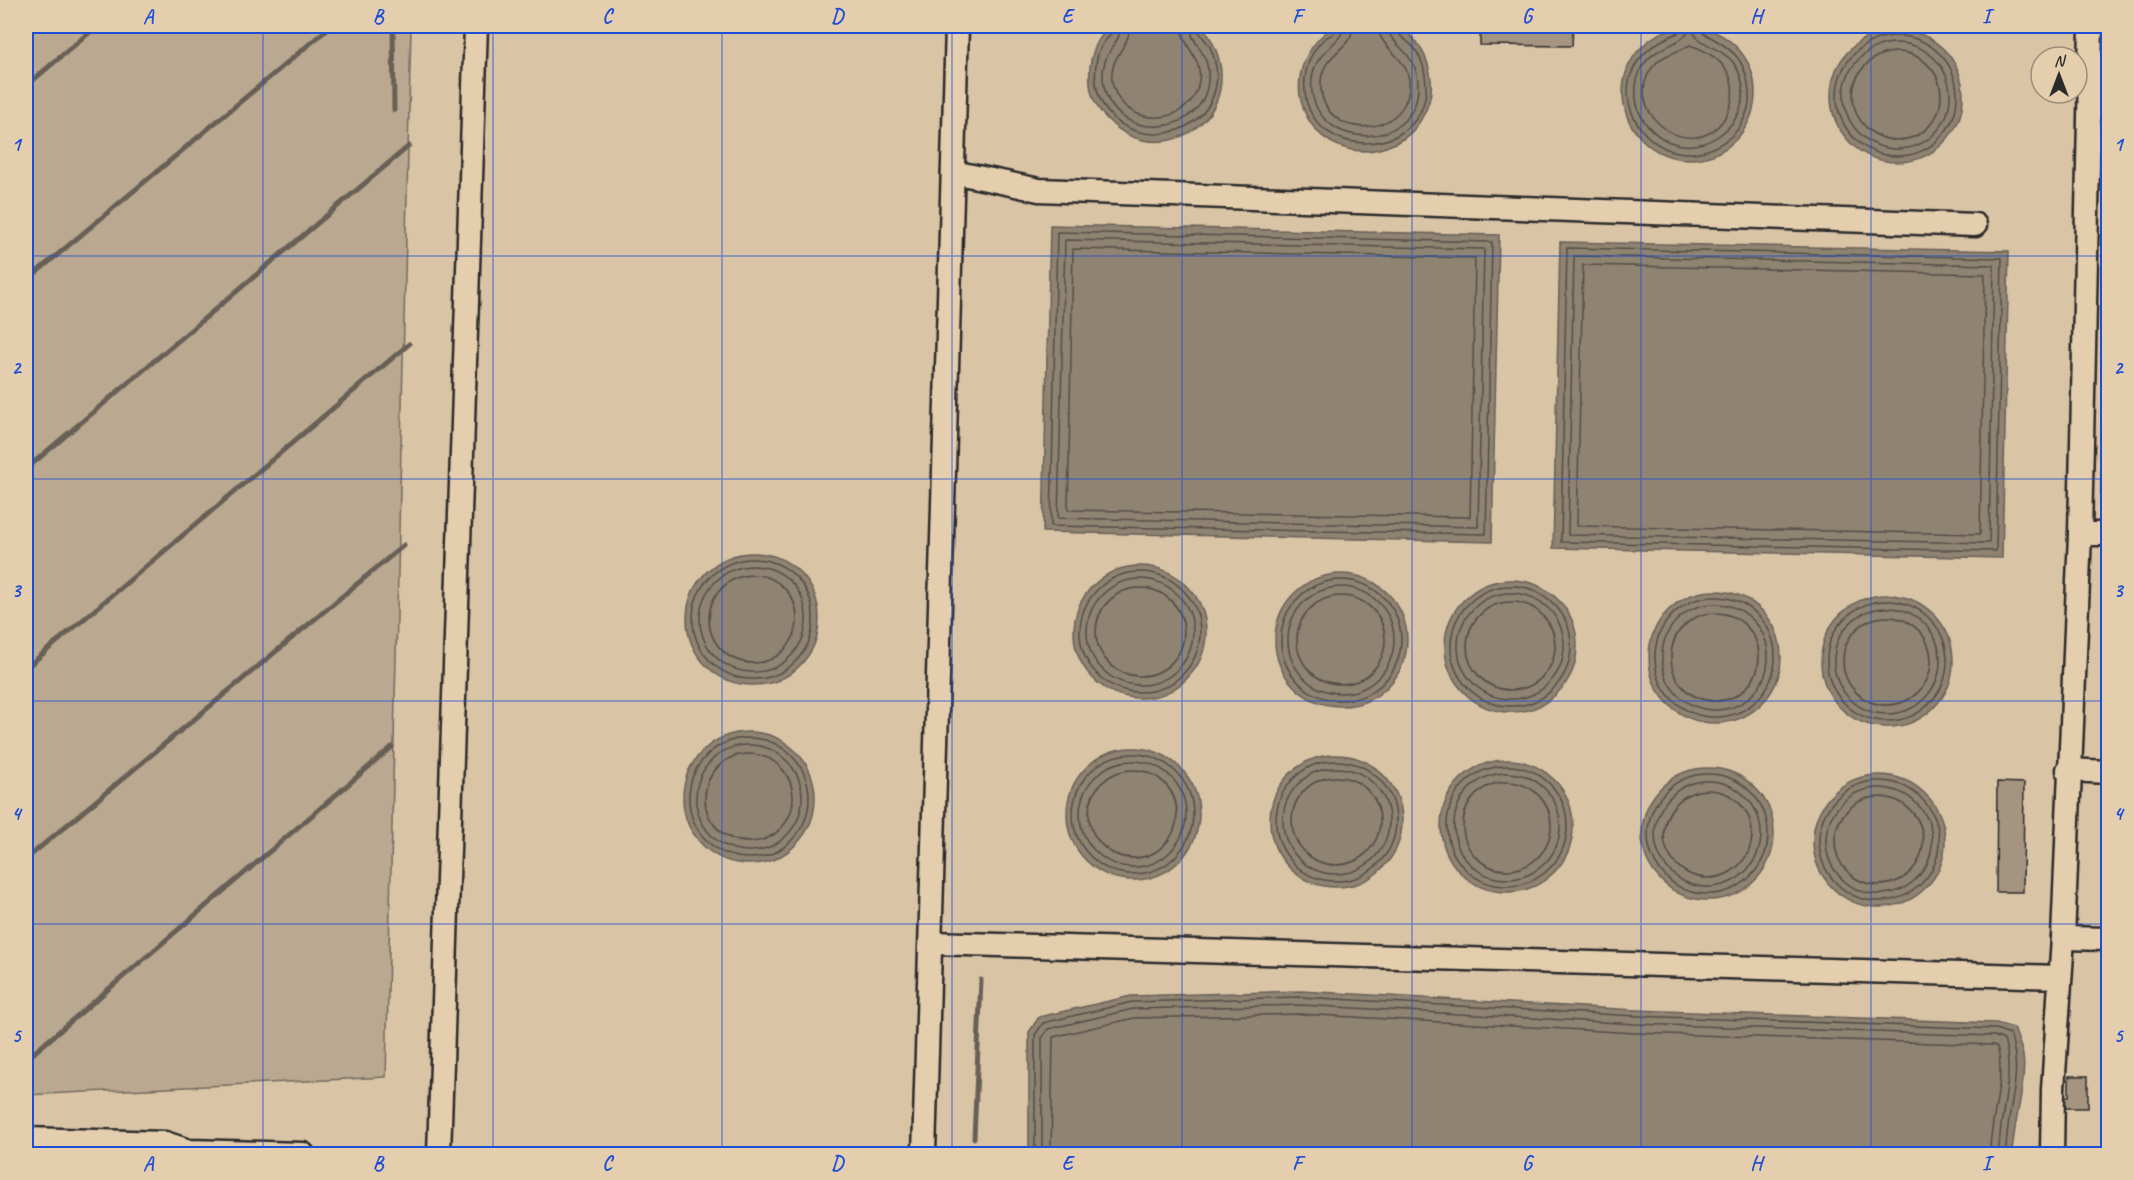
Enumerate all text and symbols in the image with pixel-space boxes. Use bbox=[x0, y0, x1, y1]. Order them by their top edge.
text: A bbox=[143, 4, 155, 29]
text: B bbox=[373, 4, 385, 29]
text: C bbox=[602, 4, 614, 29]
text: D bbox=[831, 4, 845, 29]
text: E bbox=[1062, 4, 1076, 29]
text: F bbox=[1292, 4, 1306, 29]
text: G bbox=[1522, 4, 1535, 29]
text: H bbox=[1750, 4, 1765, 29]
text: I bbox=[1982, 4, 1995, 29]
north arrow bbox=[2029, 45, 2089, 105]
text: N bbox=[2054, 51, 2067, 71]
text: 1 bbox=[12, 132, 23, 157]
text: 1 bbox=[2114, 132, 2125, 157]
text: 2 bbox=[12, 355, 23, 380]
text: 2 bbox=[2114, 355, 2125, 380]
text: 3 bbox=[12, 578, 23, 603]
text: 3 bbox=[2114, 578, 2125, 603]
text: 4 bbox=[12, 801, 24, 826]
text: 4 bbox=[2114, 801, 2126, 826]
text: 5 bbox=[12, 1023, 23, 1048]
text: 5 bbox=[2114, 1023, 2125, 1048]
text: A bbox=[143, 1151, 155, 1176]
text: B bbox=[373, 1151, 385, 1176]
text: C bbox=[602, 1151, 614, 1176]
text: D bbox=[831, 1151, 845, 1176]
text: E bbox=[1062, 1151, 1076, 1176]
text: F bbox=[1292, 1151, 1306, 1176]
text: G bbox=[1522, 1151, 1535, 1176]
text: H bbox=[1750, 1151, 1765, 1176]
text: I bbox=[1982, 1151, 1995, 1176]

